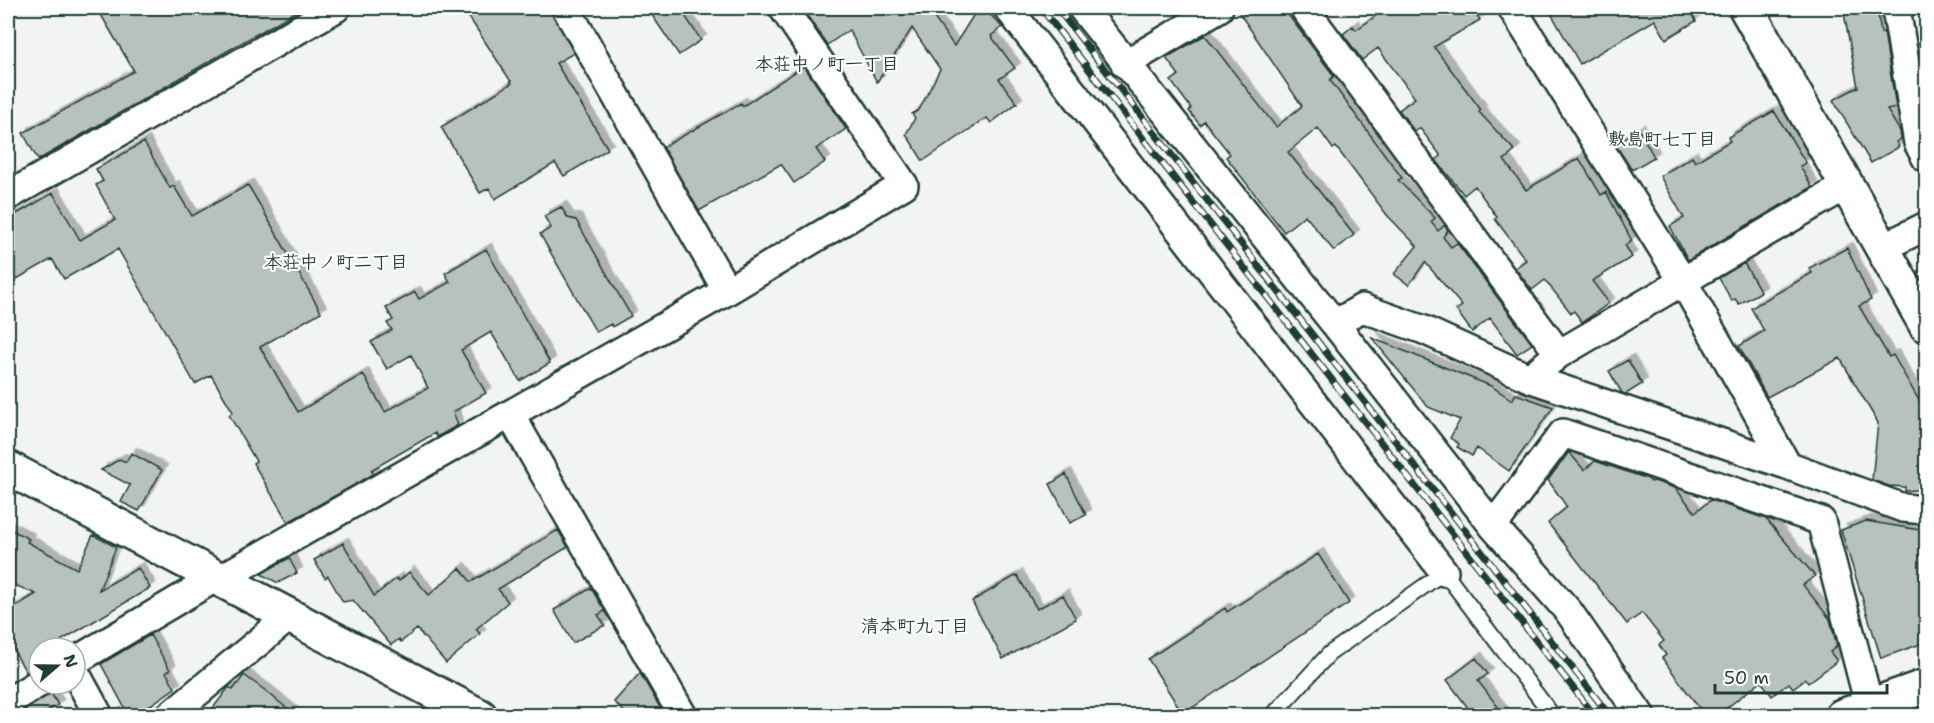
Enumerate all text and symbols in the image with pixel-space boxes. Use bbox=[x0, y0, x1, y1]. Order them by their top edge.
district label: 本荘中ノ町一丁目 bbox=[755, 52, 899, 76]
district label: 敷島町七丁目 bbox=[1608, 127, 1716, 151]
district label: 本荘中ノ町二丁目 bbox=[264, 250, 408, 274]
district label: 清本町九丁目 bbox=[861, 614, 969, 638]
north arrow bbox=[27, 636, 87, 696]
text: N bbox=[59, 651, 83, 671]
scale bar bbox=[1715, 657, 1888, 695]
text: 50 m bbox=[1724, 666, 1769, 690]

